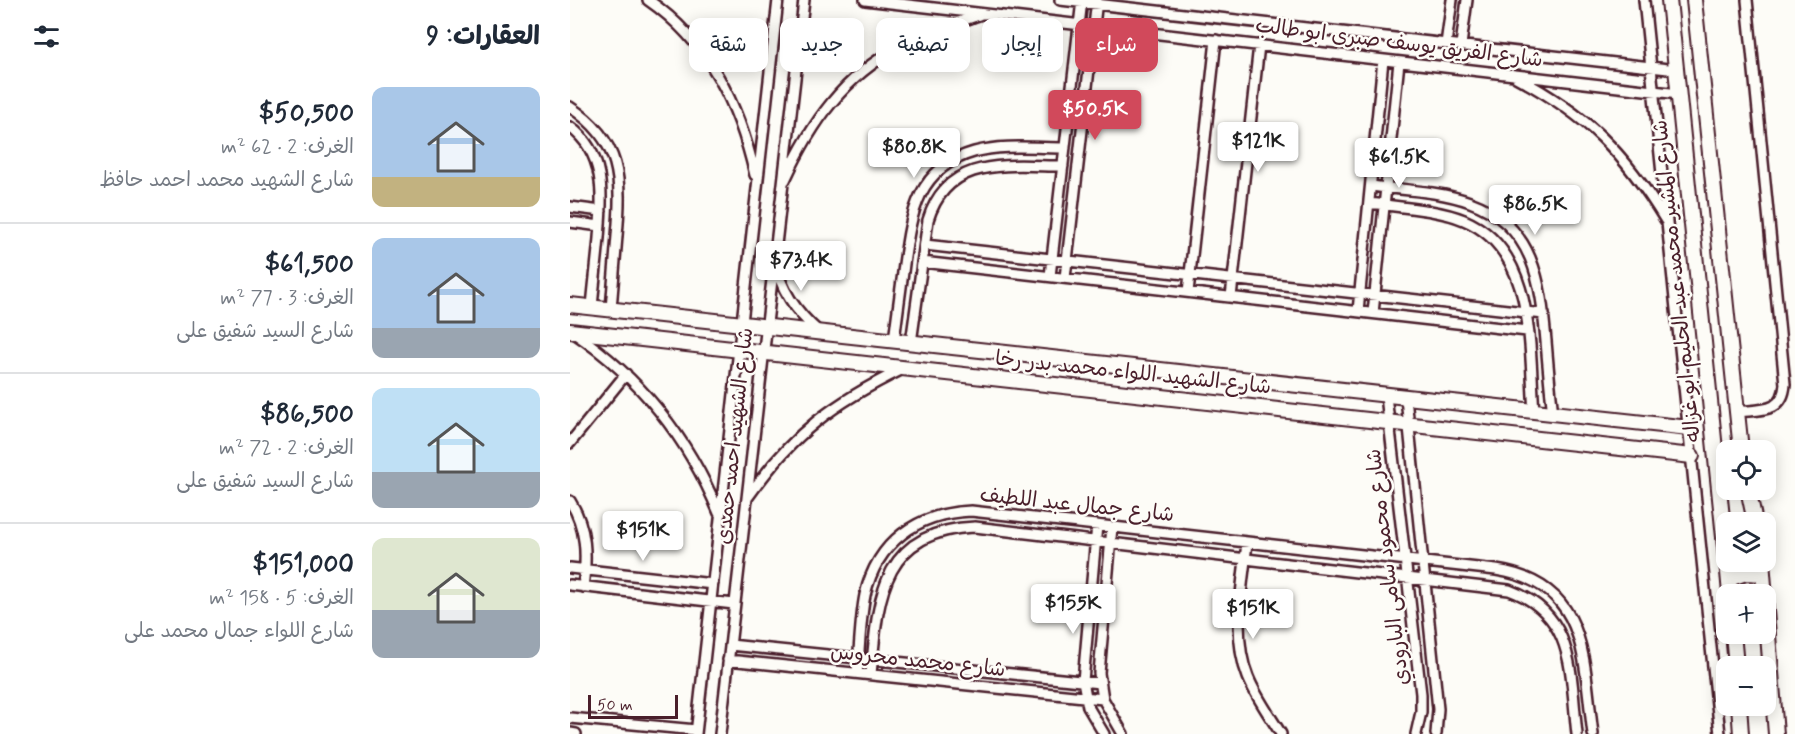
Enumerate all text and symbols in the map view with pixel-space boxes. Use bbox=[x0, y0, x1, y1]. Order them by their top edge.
street label: شارع الفريق يوسف صبرى ابو طالب bbox=[1254, 11, 1544, 75]
chip: شقة bbox=[689, 18, 768, 72]
chip: جديد bbox=[780, 18, 864, 72]
chip: تصفية bbox=[876, 18, 970, 72]
chip: إيجار bbox=[982, 18, 1063, 72]
chip: شراء bbox=[1075, 18, 1158, 72]
icon: filters bbox=[30, 20, 63, 53]
text: العقارات: 9 bbox=[426, 20, 540, 54]
pin: $50.5K bbox=[1046, 90, 1144, 141]
text: $50.5K bbox=[1062, 96, 1128, 123]
text: $50,500 bbox=[259, 97, 354, 131]
icon: home bbox=[420, 111, 492, 183]
street label: شارع المشير محمد عبد الحليم ابو غزاله bbox=[1646, 118, 1709, 444]
pin: $121K bbox=[1216, 122, 1300, 173]
pin: $80.8K bbox=[865, 128, 963, 179]
text: $121K bbox=[1231, 128, 1285, 155]
text: الغرف: 2 · 62 m² bbox=[221, 134, 354, 161]
text: $80.8K bbox=[882, 134, 946, 161]
pin: $61.5K bbox=[1350, 138, 1448, 189]
text: $61.5K bbox=[1369, 144, 1429, 171]
text: شارع الشهيد محمد احمد حافظ bbox=[100, 167, 354, 194]
pin: $86.5K bbox=[1486, 185, 1584, 236]
text: $86.5K bbox=[1503, 191, 1567, 218]
pin: $73.4K bbox=[752, 241, 850, 292]
text: $73.4K bbox=[770, 247, 832, 274]
text: $61,500 bbox=[265, 248, 354, 282]
icon: home bbox=[420, 262, 492, 334]
text: الغرف: 3 · 77 m² bbox=[220, 285, 354, 312]
text: شارع السيد شفيق على bbox=[176, 318, 354, 345]
street label: شارع الشهيد احمد حمدى bbox=[710, 326, 760, 546]
street label: شارع الشهيد اللواء محمد بدر رخا bbox=[994, 345, 1272, 401]
text: $86,500 bbox=[260, 398, 354, 432]
icon: home bbox=[420, 412, 492, 484]
text: الغرف: 2 · 72 m² bbox=[219, 435, 354, 462]
map controls bbox=[1716, 440, 1776, 716]
button: locate bbox=[1716, 440, 1776, 500]
street label: شارع محمود سامى البارودي bbox=[1360, 447, 1416, 687]
text: شارع السيد شفيق على bbox=[176, 468, 354, 495]
street label: شارع جمال عبد اللطيف bbox=[979, 481, 1175, 529]
pin: $151K bbox=[601, 511, 685, 562]
button: layers bbox=[1716, 512, 1776, 572]
text: $151K bbox=[616, 517, 670, 544]
text: $151,000 bbox=[252, 548, 354, 582]
icon: home bbox=[420, 562, 492, 634]
pin: $155K bbox=[1031, 584, 1115, 635]
button: + bbox=[1716, 584, 1776, 644]
text: الغرف: 5 · 158 m² bbox=[209, 585, 354, 612]
pin: $151K bbox=[1211, 589, 1295, 640]
text: $155K bbox=[1045, 590, 1101, 617]
text: $151K bbox=[1226, 595, 1280, 622]
text: شارع اللواء جمال محمد على bbox=[124, 618, 354, 645]
street label: شارع محمد محروس bbox=[829, 638, 1007, 684]
button: − bbox=[1716, 656, 1776, 716]
scale bar bbox=[588, 692, 678, 720]
text: 50 m bbox=[597, 695, 633, 716]

